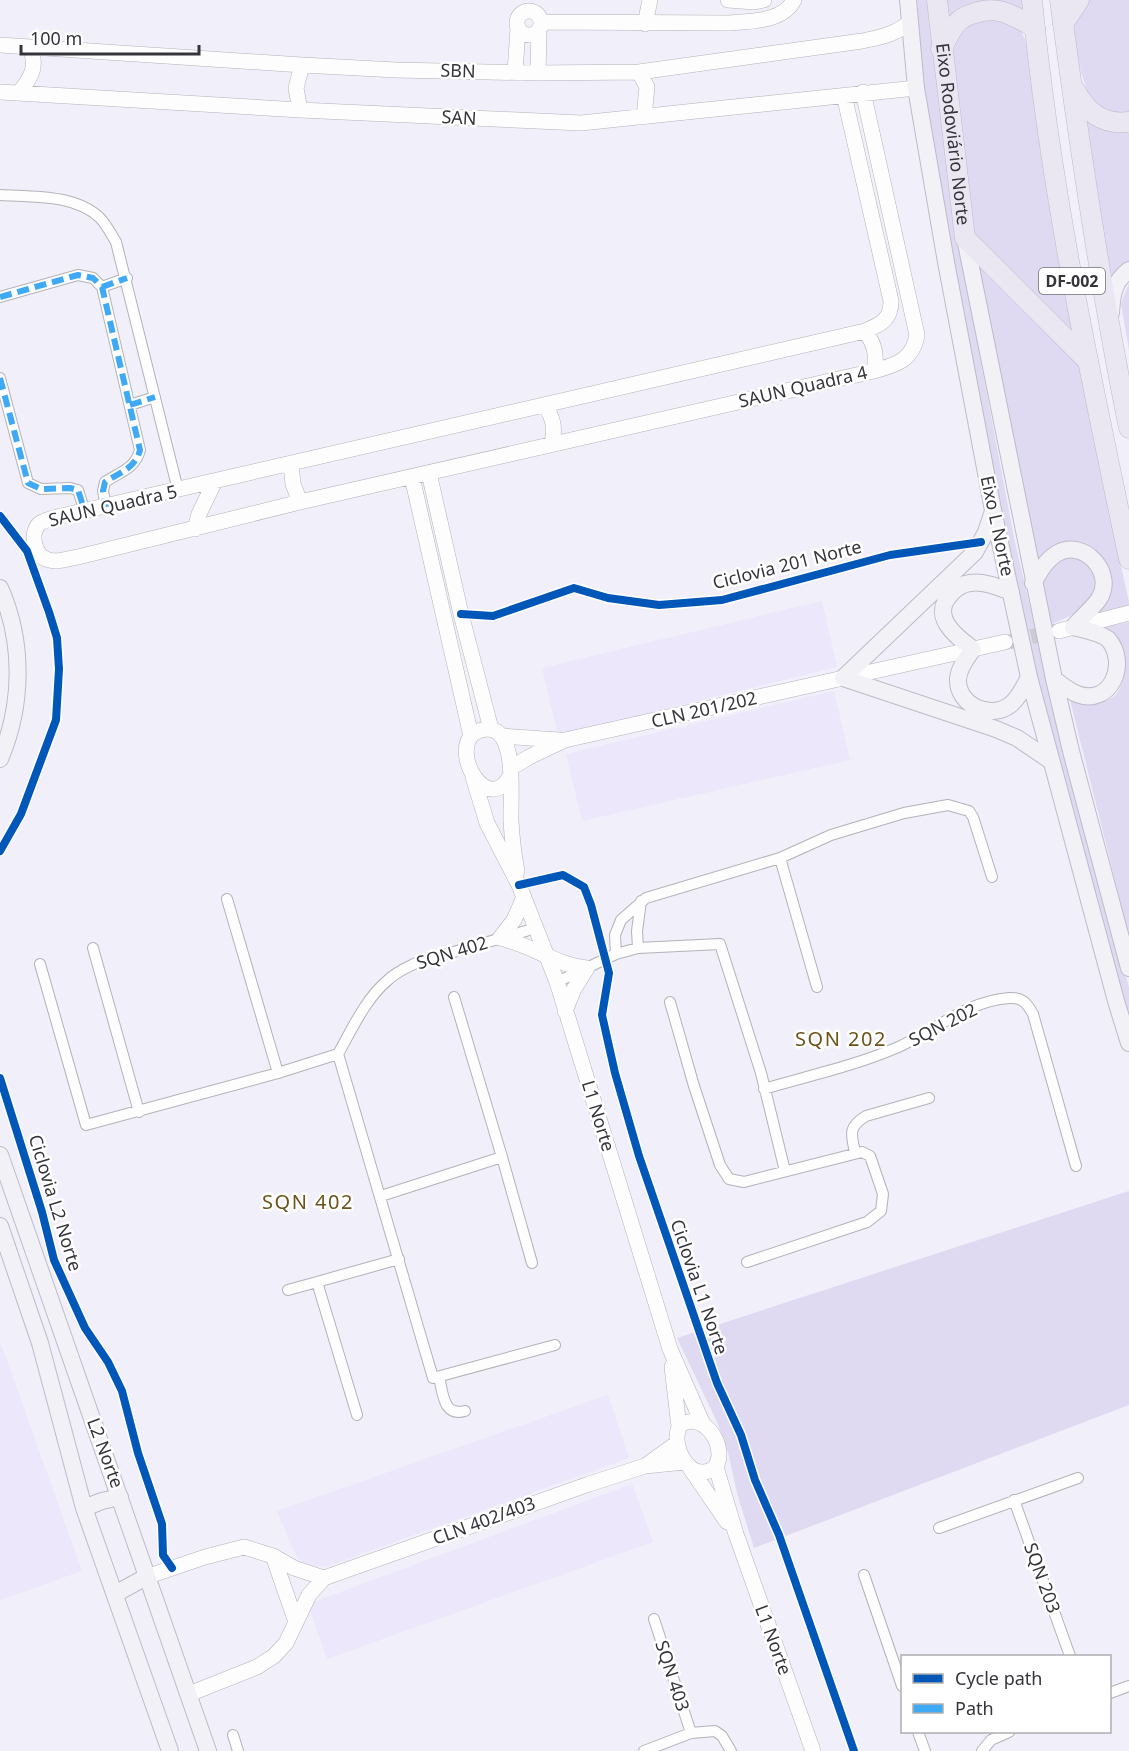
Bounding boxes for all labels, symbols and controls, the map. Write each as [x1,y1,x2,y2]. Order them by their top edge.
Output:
scale bar [21,18,200,56]
text: 100 m [30,26,82,50]
street label: Eixo Rodoviário Norte [931,41,976,226]
street label: SBN [440,57,476,83]
street label: SAN [441,104,477,130]
road number: DF-002 [1039,268,1105,294]
street label: SAUN Quadra 4 [736,360,869,412]
street label: Eixo L Norte [976,473,1020,578]
street label: SAUN Quadra 5 [46,479,179,531]
street label: Ciclovia 201 Norte [710,534,864,594]
street label: CLN 201/202 [649,685,759,733]
street label: SQN 402 [413,930,490,974]
street label: SQN 202 [904,997,981,1051]
district label: SQN 202 [795,1025,887,1052]
street label: L1 Norte [577,1077,621,1154]
street label: Ciclovia L2 Norte [24,1132,88,1274]
district label: SQN 402 [262,1188,354,1215]
street label: Ciclovia L1 Norte [666,1216,734,1357]
street label: L2 Norte [82,1414,130,1491]
street label: CLN 402/403 [429,1490,538,1550]
street label: SQN 203 [1019,1539,1067,1616]
street label: L1 Norte [750,1601,798,1678]
street label: SQN 403 [650,1637,696,1714]
legend [901,1655,1111,1733]
text: Cycle path [955,1666,1042,1690]
text: Path [955,1696,994,1720]

